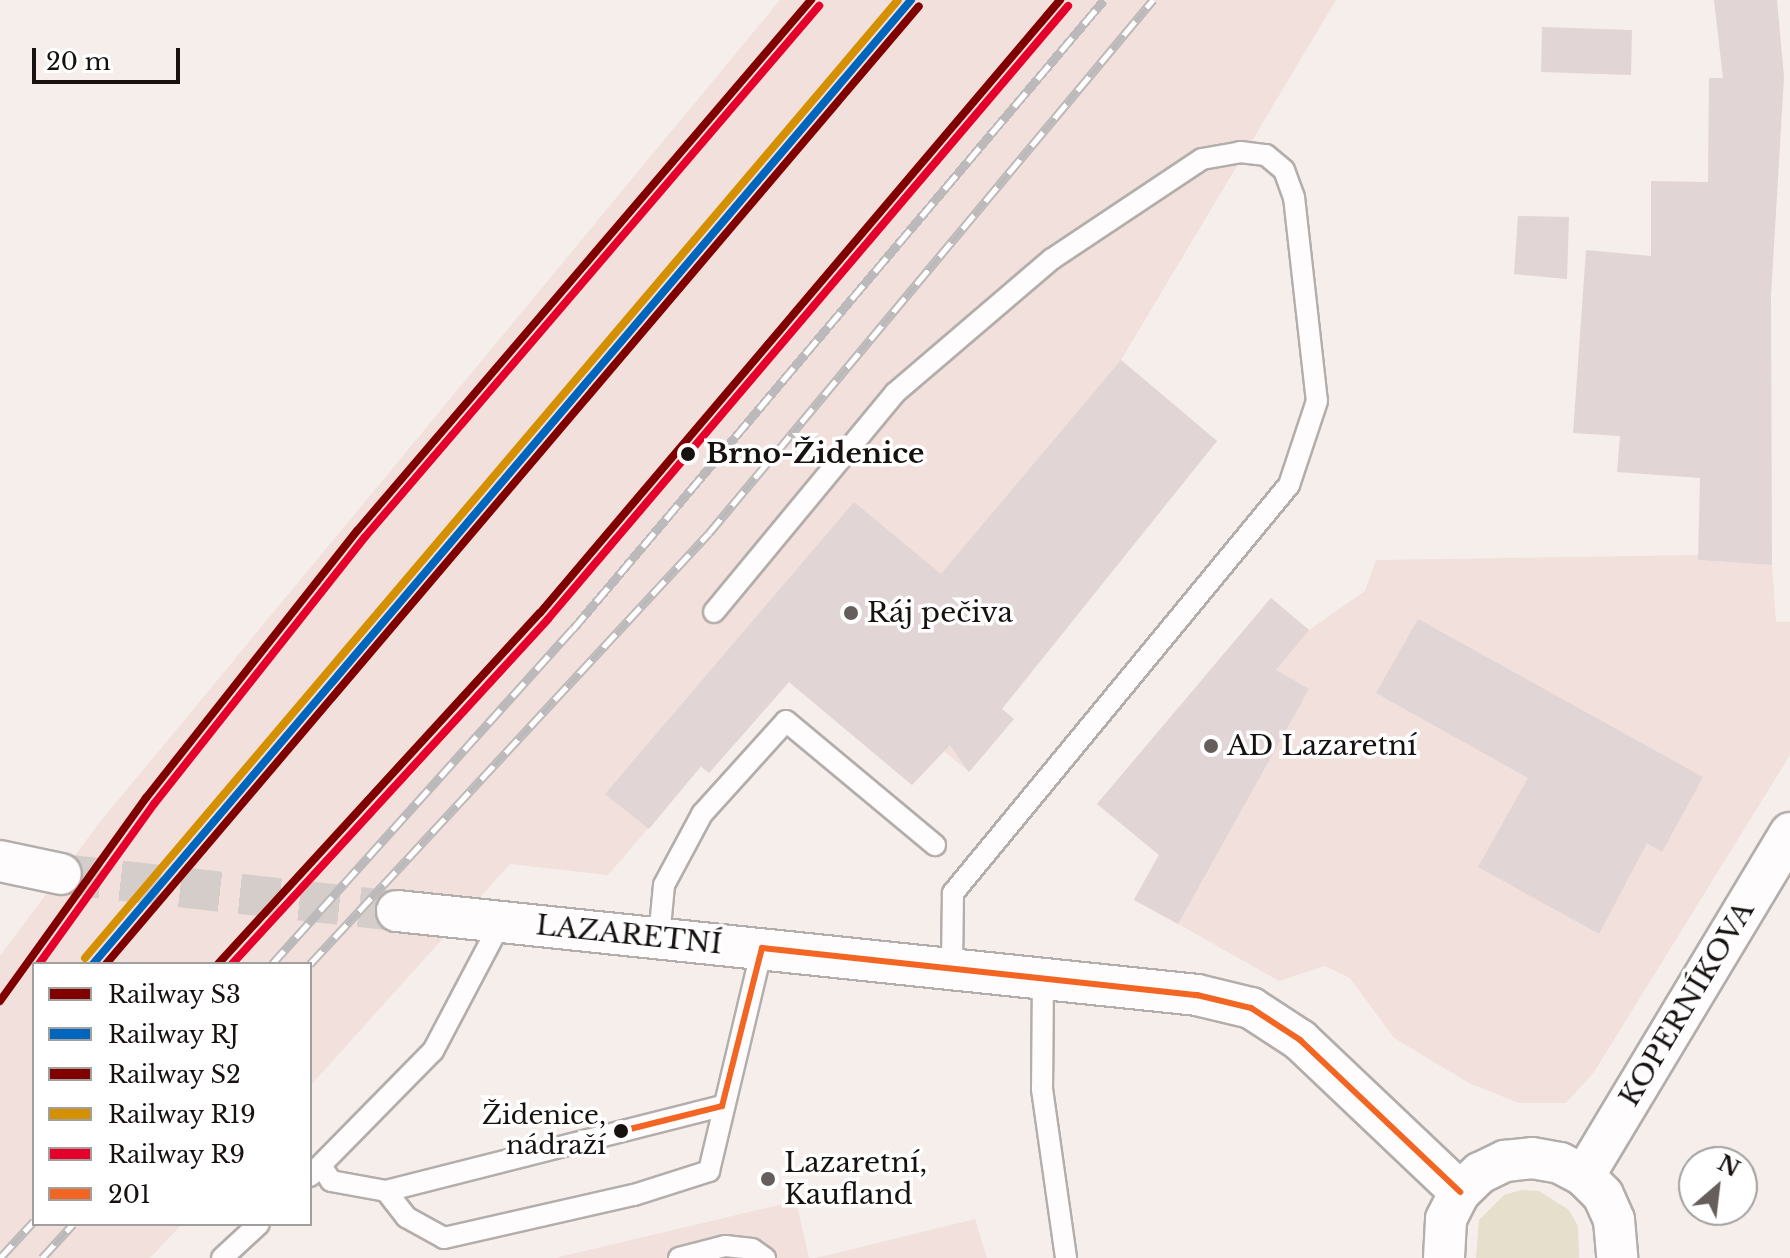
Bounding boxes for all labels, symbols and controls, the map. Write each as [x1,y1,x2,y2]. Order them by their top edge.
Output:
scale bar [36,32,184,82]
text: 20 m [46,47,111,76]
place label: Brno-Židenice [706,437,924,471]
marker: Brno-Židenice [677,443,699,465]
place label: Ráj pečiva [867,596,1013,630]
marker: Ráj pečiva [842,604,860,622]
place label: AD Lazaretní [1227,729,1417,763]
marker: AD Lazaretní [1202,737,1220,755]
street label: KOPERNÍKOVA [1613,896,1761,1112]
street label: LAZARETNÍ [534,909,724,961]
legend [32,962,312,1226]
text: Railway S3 [108,980,241,1009]
text: Railway RJ [108,1020,239,1049]
text: Railway S2 [108,1060,241,1089]
text: Railway R19 [108,1100,256,1129]
place label: Židenice, nádraží [482,1100,606,1162]
marker: Židenice, nádraží [613,1123,629,1139]
text: Railway R9 [108,1140,245,1169]
place label: Lazaretní, Kaufland [784,1146,927,1212]
north arrow [1678,1146,1758,1226]
text: N [1713,1149,1744,1183]
marker: Lazaretní, Kaufland [759,1170,777,1188]
text: 201 [108,1180,151,1209]

